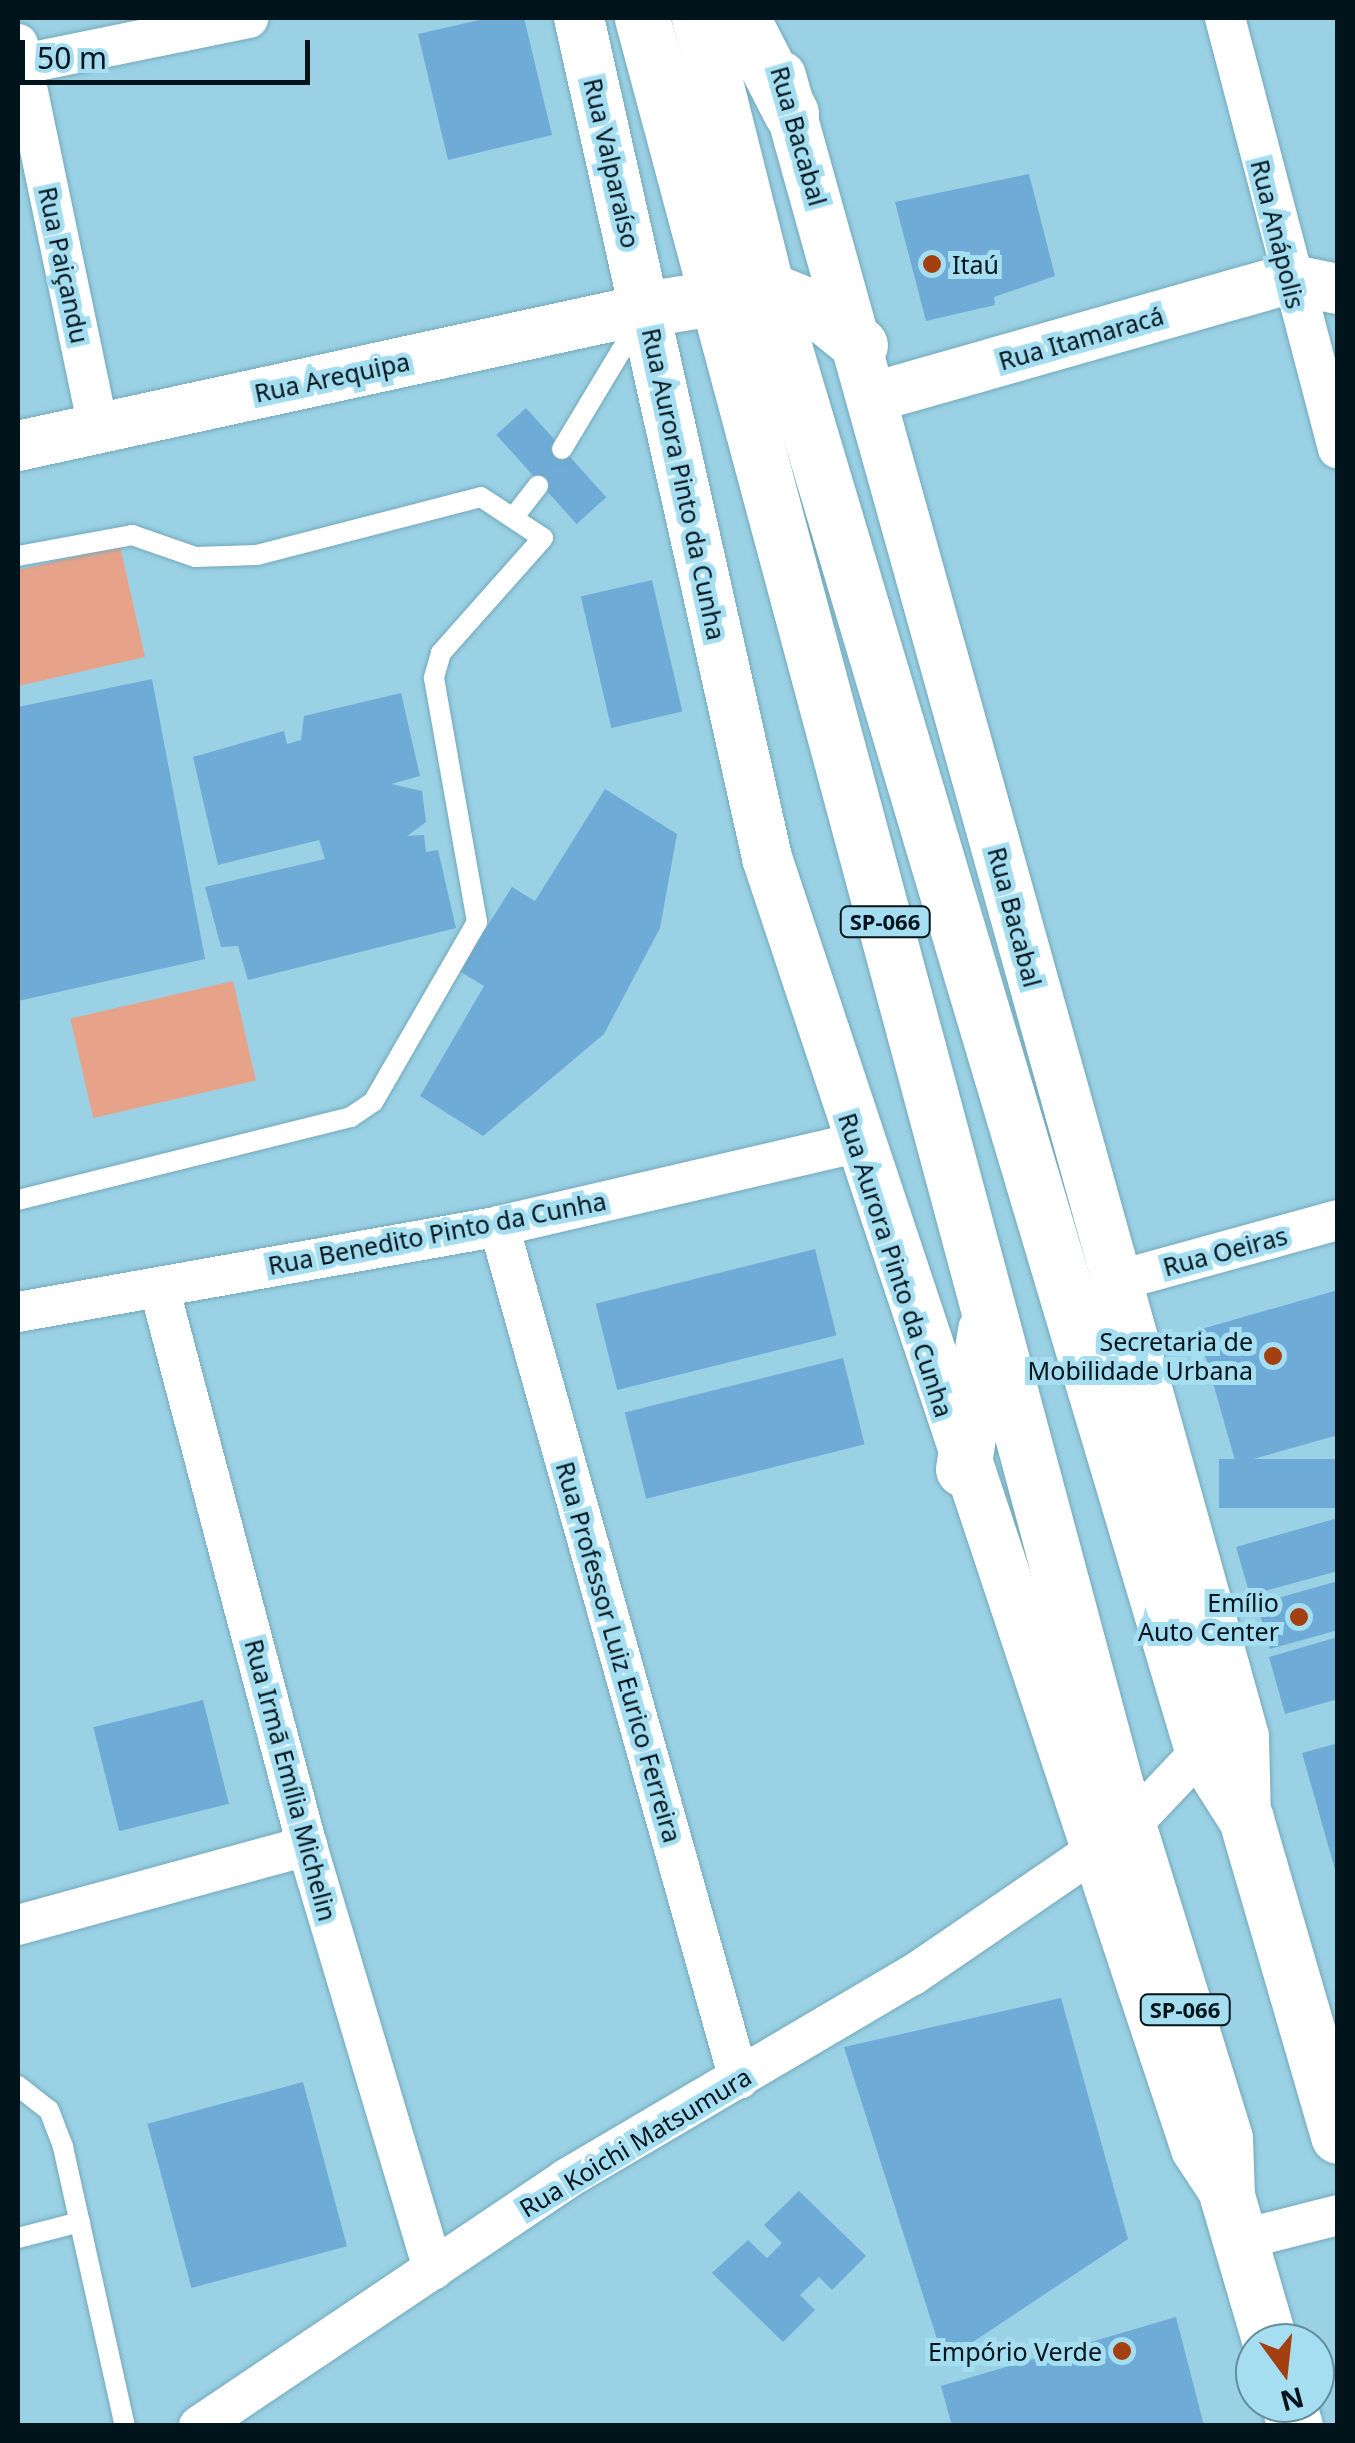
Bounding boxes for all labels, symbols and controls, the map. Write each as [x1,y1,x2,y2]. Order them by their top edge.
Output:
scale bar [25,20,315,82]
text: 50 m [37,37,107,78]
street label: Rua Bacabal [765,63,833,209]
street label: Rua Valparaíso [578,75,646,251]
street label: Rua Anápolis [1245,156,1311,312]
street label: Rua Paiçandu [33,184,95,346]
place label: Itaú [952,249,999,279]
marker: Itaú [921,253,943,275]
street label: Rua Itamaracá [995,300,1167,376]
street label: Rua Aurora Pinto da Cunha [636,325,732,643]
street label: Rua Arequipa [252,346,412,408]
street label: Rua Bacabal [982,844,1048,990]
road number: SP-066 [838,905,932,939]
street label: Rua Aurora Pinto da Cunha [833,1109,959,1421]
street label: Rua Benedito Pinto da Cunha [265,1185,609,1281]
street label: Rua Oeiras [1160,1220,1290,1282]
place label: Secretaria de Mobilidade Urbana [1028,1327,1253,1386]
marker: Secretaria de Mobilidade Urbana [1262,1345,1284,1367]
street label: Rua Professor Luiz Eurico Ferreira [550,1458,688,1846]
place label: Emílio Auto Center [1138,1588,1279,1647]
marker: Emílio Auto Center [1288,1606,1310,1628]
street label: Rua Irmã Emília Michelin [239,1636,343,1924]
road number: SP-066 [1138,1993,1232,2027]
street label: Rua Koichi Matsumura [514,2061,756,2223]
north arrow [1235,2323,1335,2423]
place label: Empório Verde [928,2336,1102,2366]
marker: Empório Verde [1111,2340,1133,2362]
text: N [1276,2379,1308,2421]

